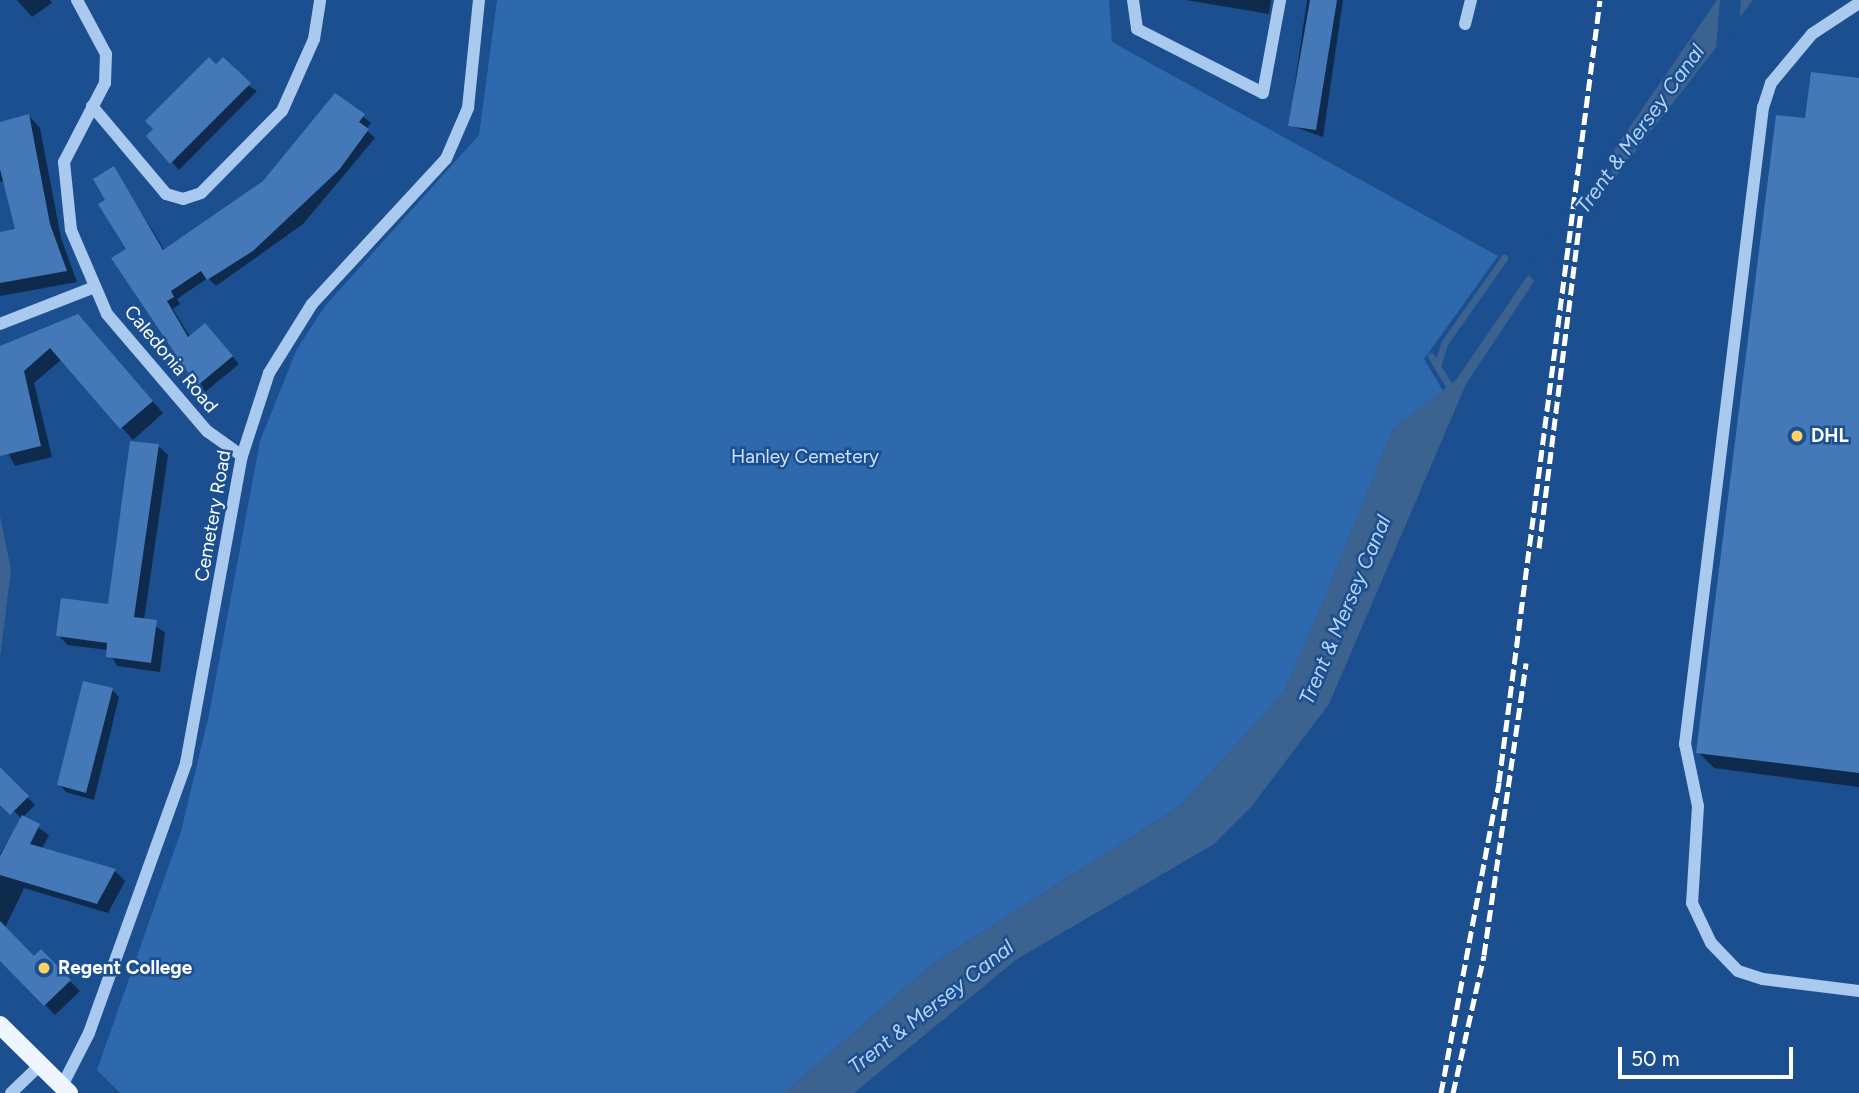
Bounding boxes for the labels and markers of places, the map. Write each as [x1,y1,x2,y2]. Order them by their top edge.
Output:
place label: DHL [1811,425,1849,447]
marker: DHL [1789,428,1805,444]
place label: Regent College [58,957,192,979]
marker: Regent College [36,960,52,976]

